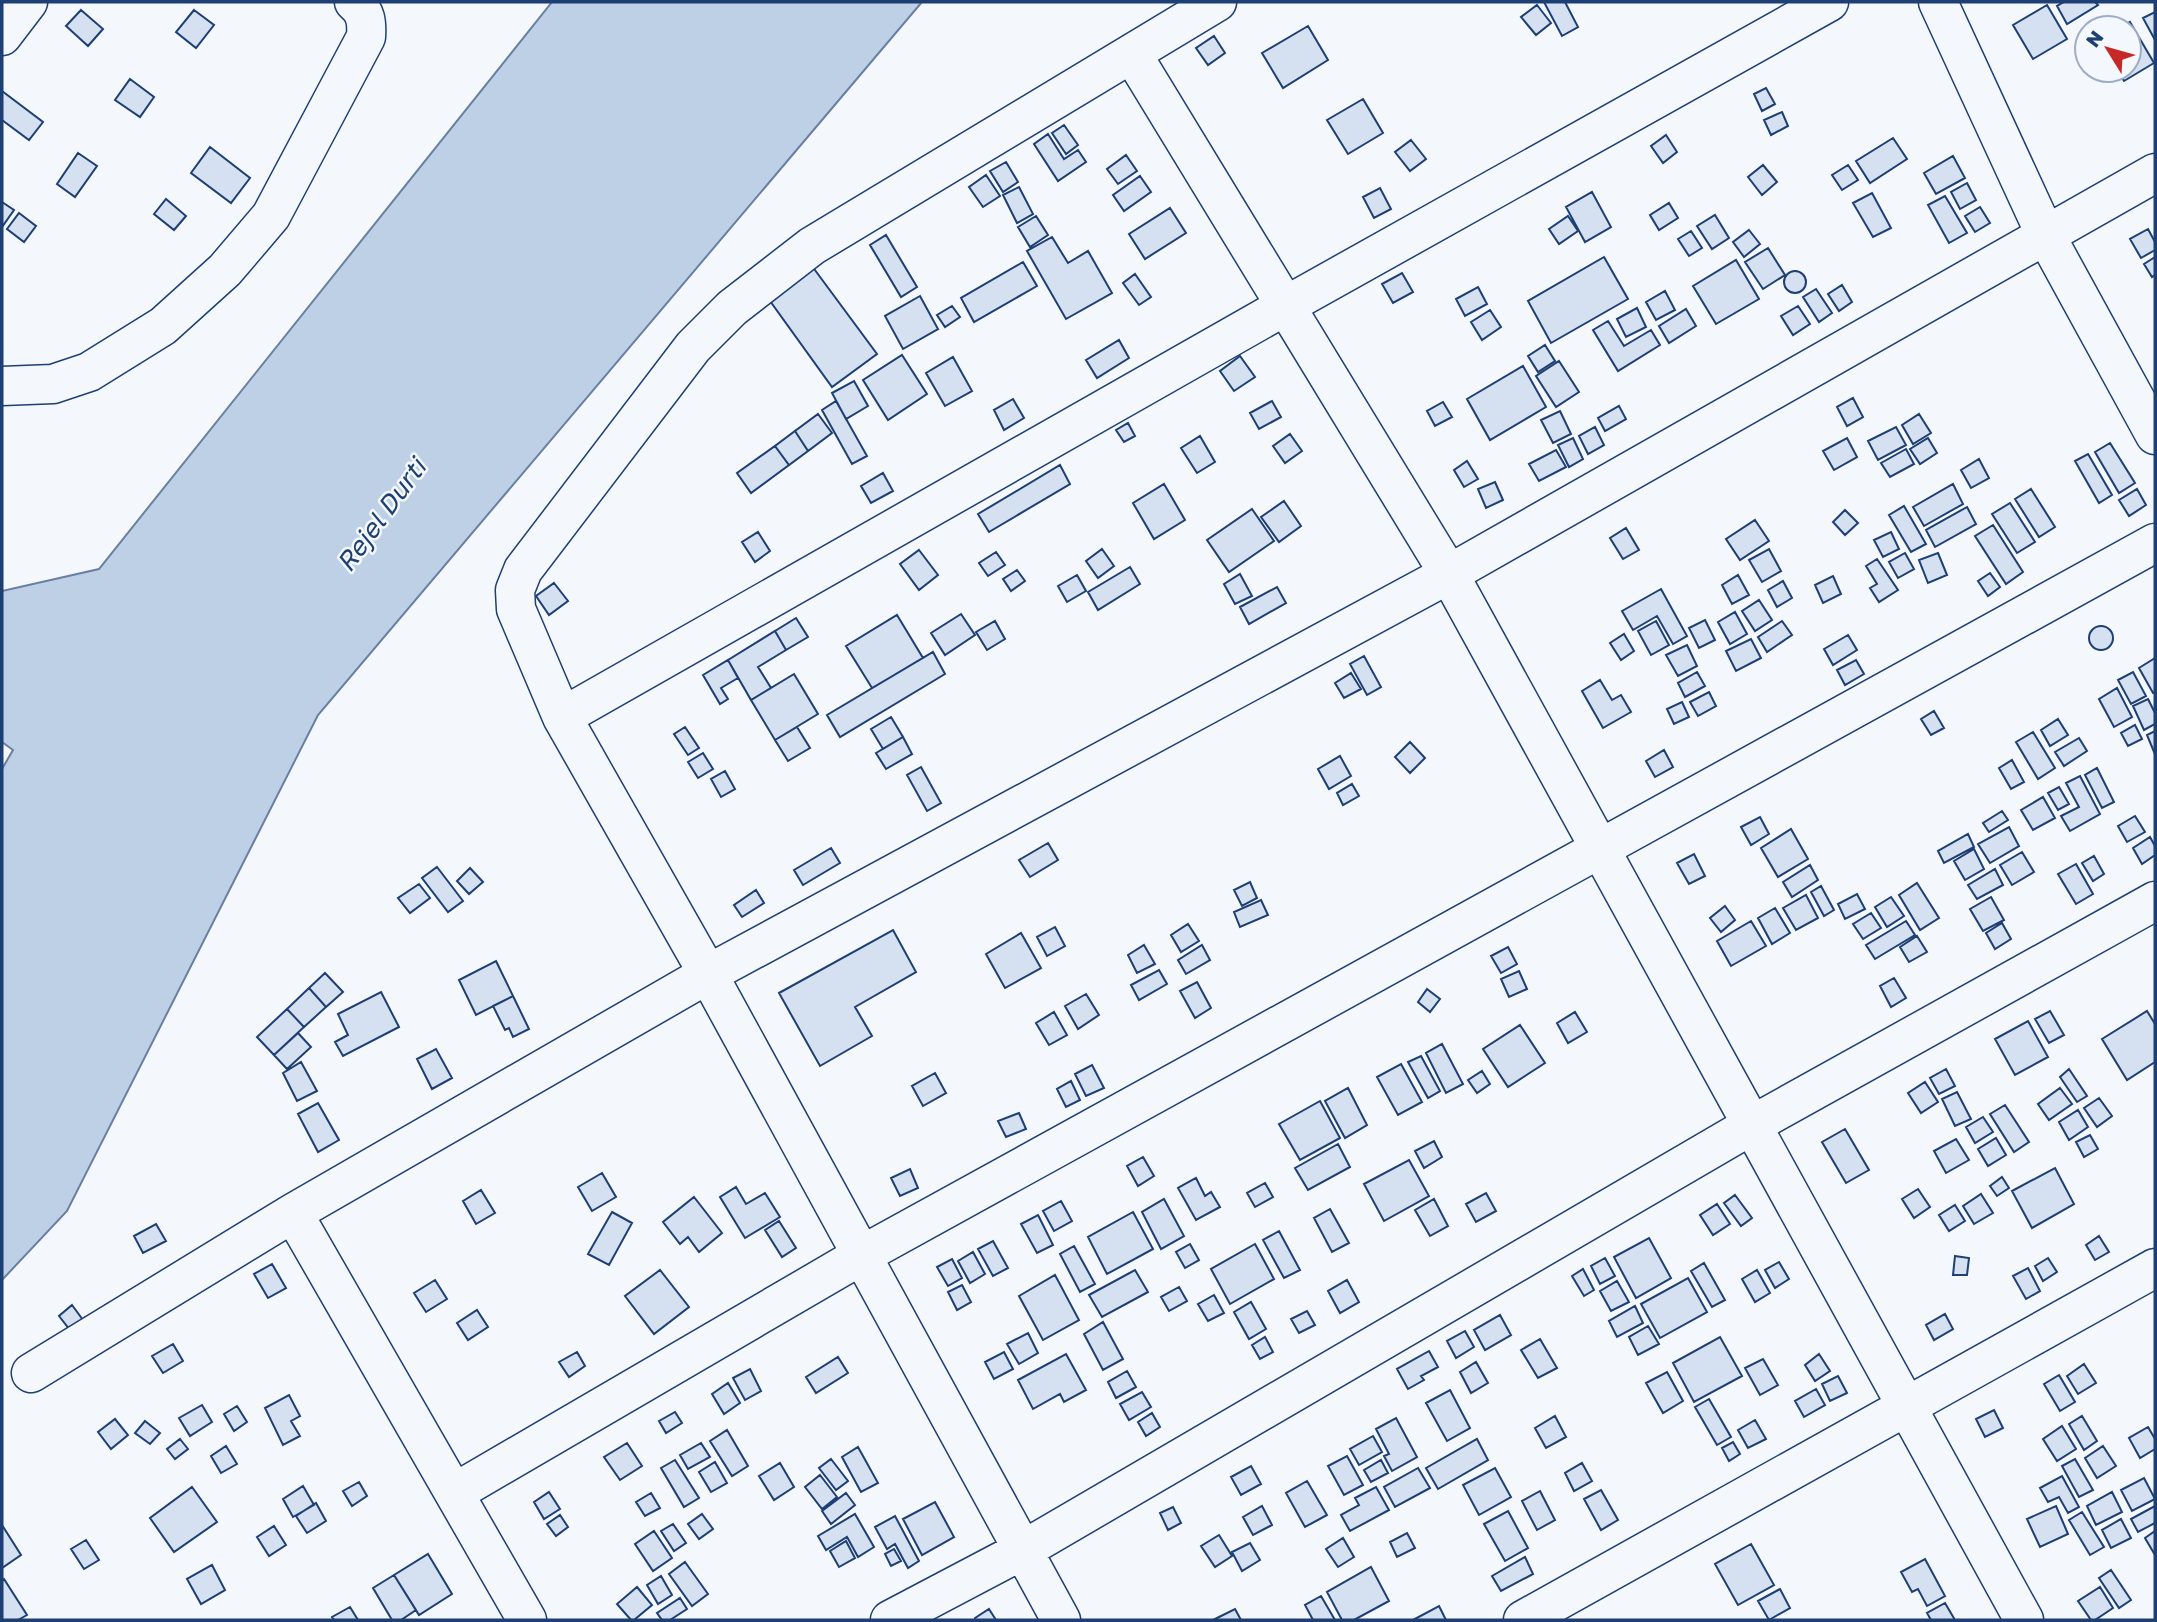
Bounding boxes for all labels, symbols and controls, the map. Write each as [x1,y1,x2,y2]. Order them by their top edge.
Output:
north arrow [2073,14,2143,84]
text: N [2080,26,2108,51]
water label: Rejel Durti [330,450,434,577]

